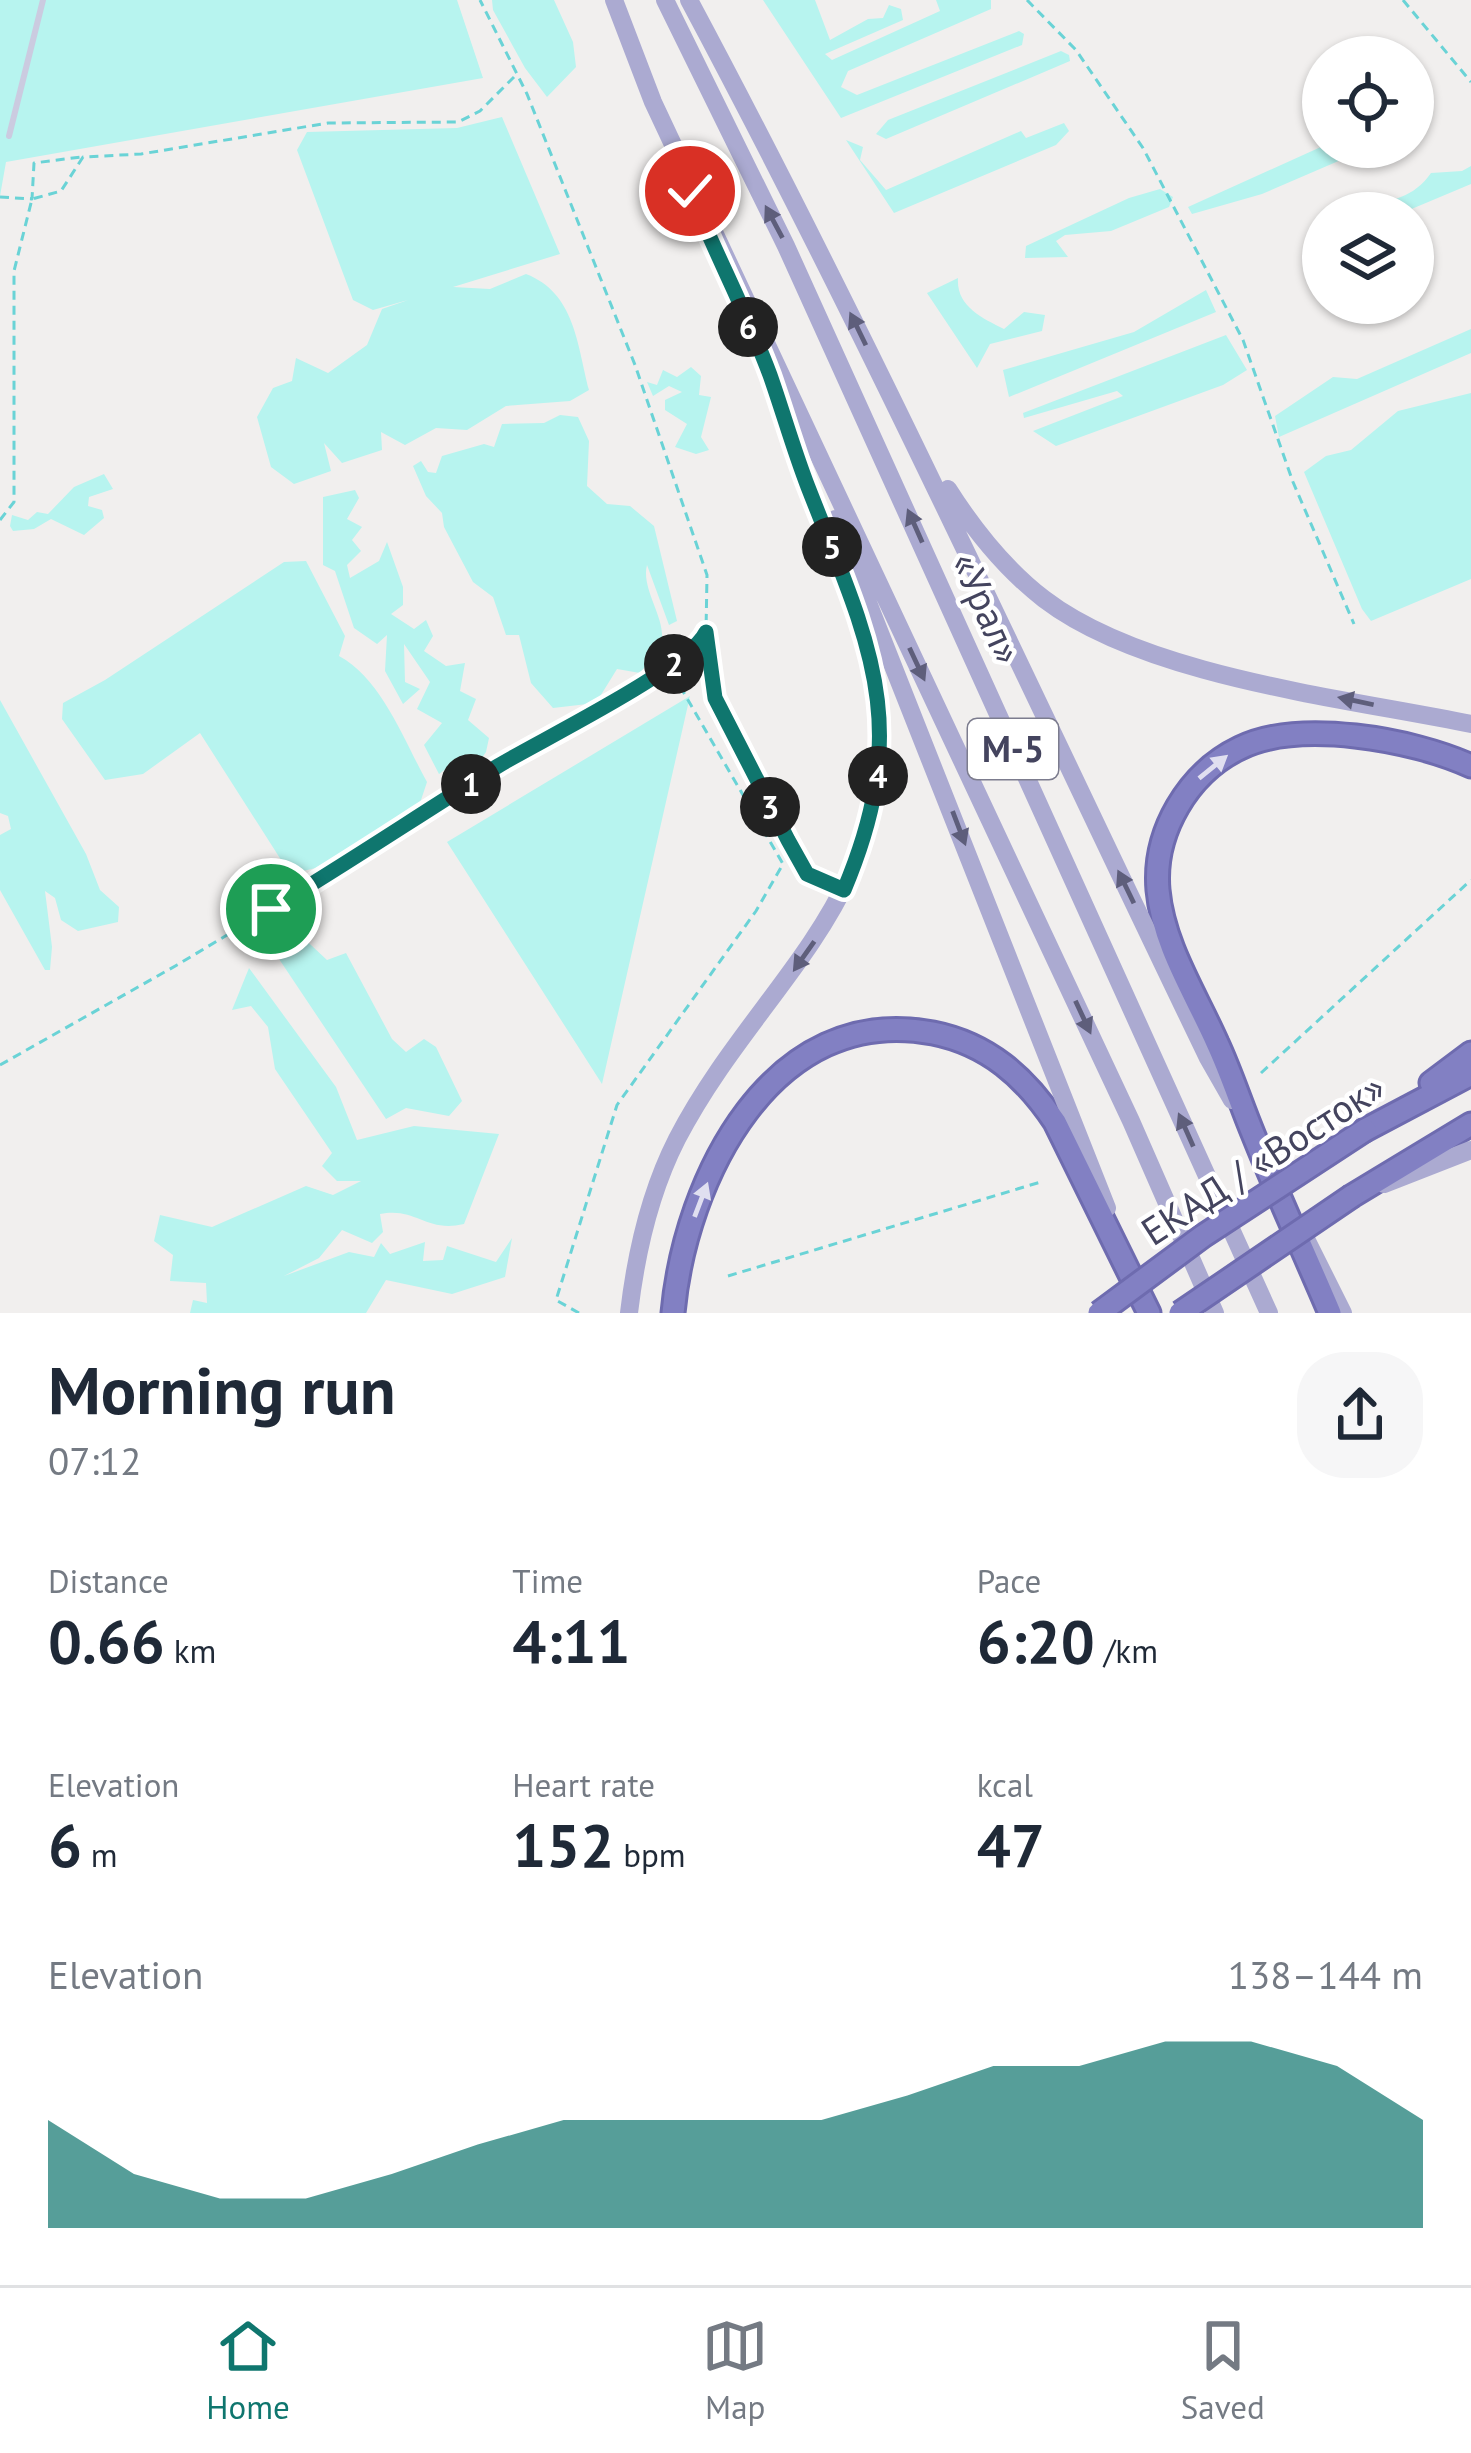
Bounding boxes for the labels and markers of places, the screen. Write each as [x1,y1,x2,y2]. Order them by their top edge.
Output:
pin [639,140,741,242]
pin: 6 [718,297,778,357]
pin: 5 [802,517,862,577]
pin: 2 [644,634,704,694]
pin: 4 [848,746,908,806]
pin: 1 [441,754,501,814]
pin: 3 [740,777,800,837]
pin [220,858,322,960]

